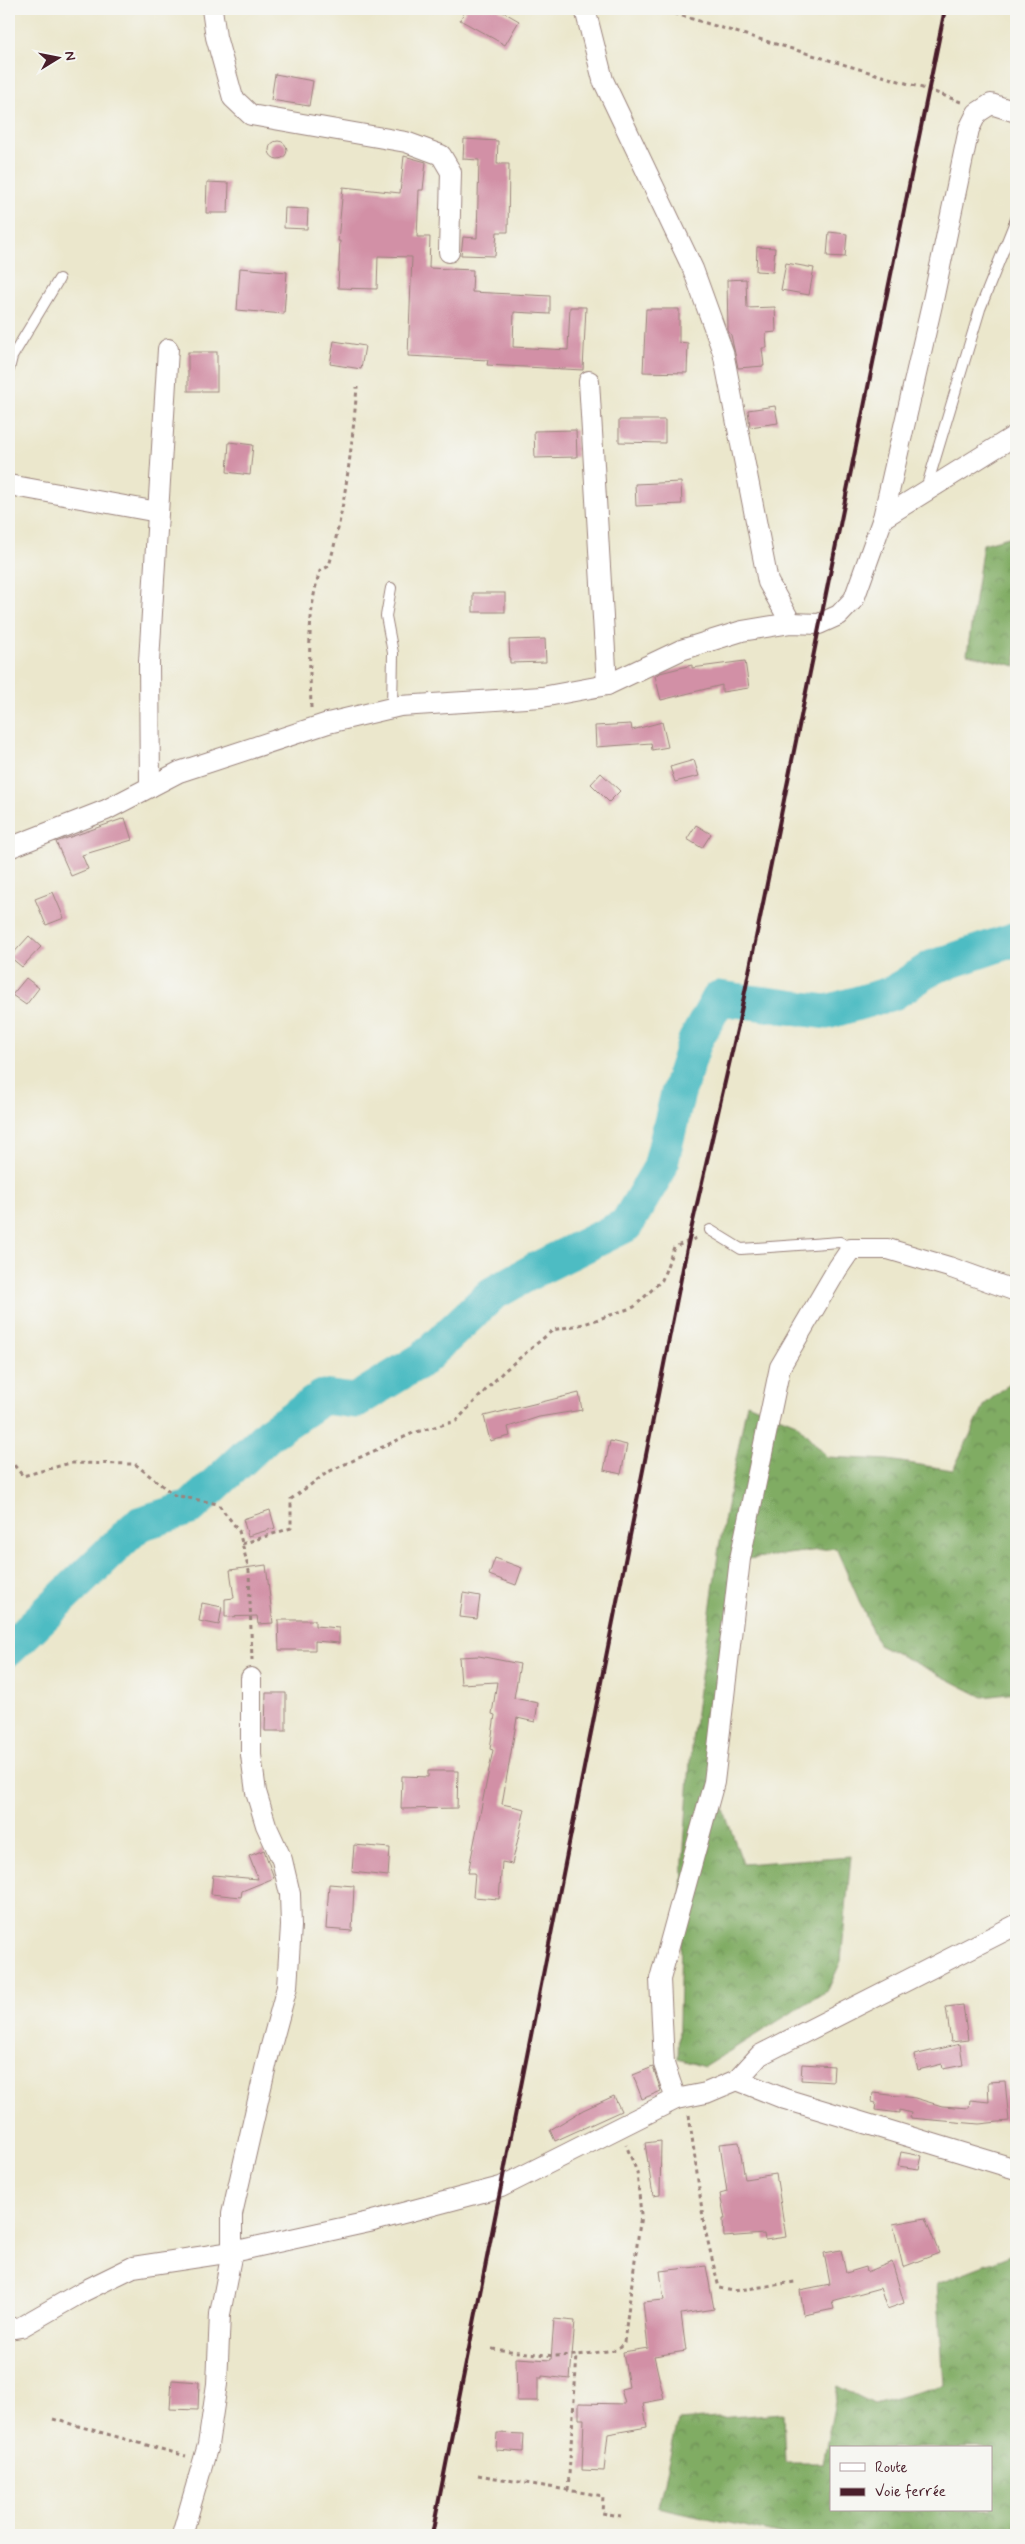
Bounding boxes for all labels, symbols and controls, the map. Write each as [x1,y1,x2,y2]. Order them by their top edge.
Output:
north arrow [32,32,82,82]
text: N [60,50,79,62]
legend [830,2446,992,2512]
text: Route [875,2458,908,2478]
text: Voie ferrée [875,2482,946,2502]

